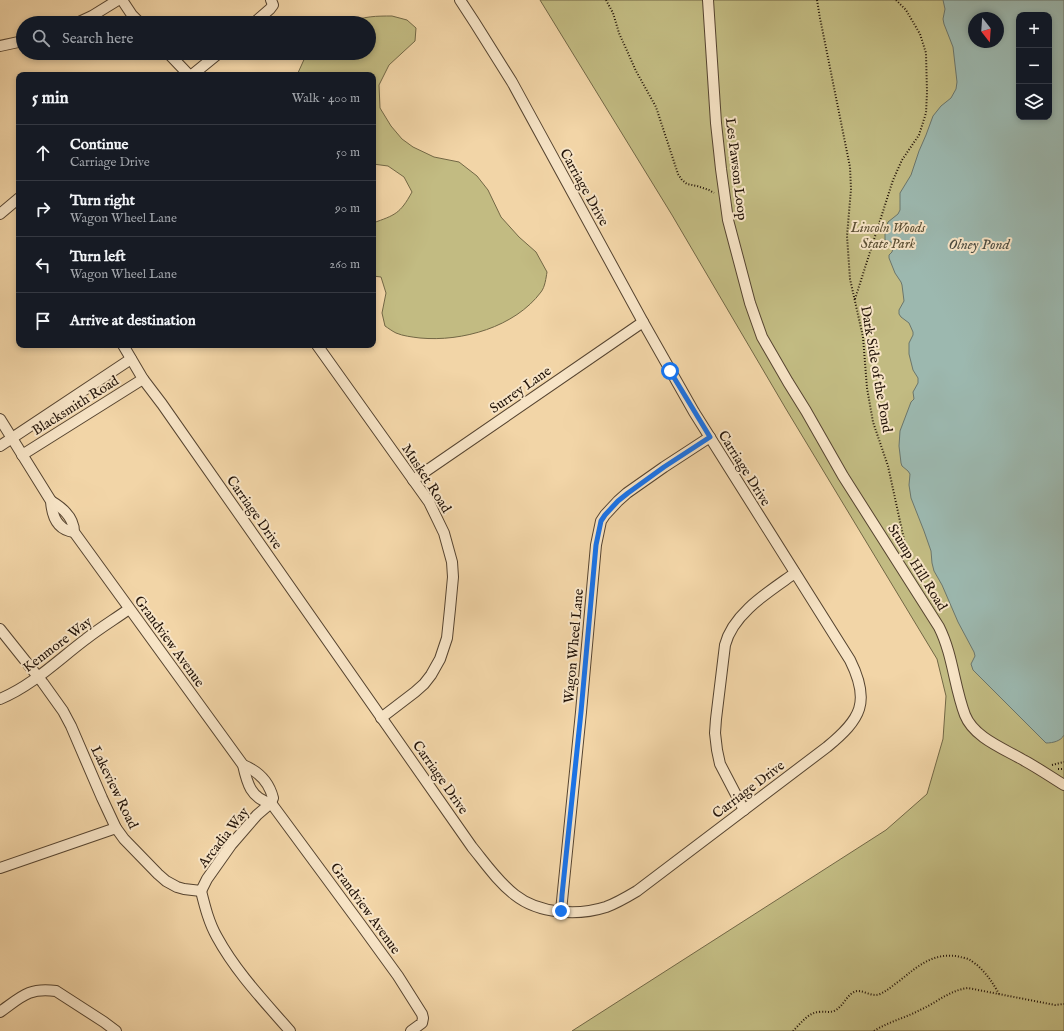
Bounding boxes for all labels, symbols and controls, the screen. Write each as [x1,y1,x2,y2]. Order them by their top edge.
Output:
north arrow [968,12,1004,48]
map controls [1016,12,1052,120]
button: + [1016,12,1052,48]
search box [16,16,376,60]
icon: search [30,27,52,49]
text: Search here [62,29,133,48]
button: − [1016,48,1052,84]
button: layers [1016,84,1052,120]
text: 5 min [32,88,69,109]
text: Walk · 400 m [292,90,360,107]
street label: Les Pawson Loop [721,117,751,222]
text: Continue [70,135,128,154]
icon: ahead [32,142,54,164]
text: 50 m [336,144,360,161]
street label: Carriage Drive [555,146,613,230]
text: Carriage Drive [70,154,150,171]
text: Turn right [70,191,135,210]
icon: right [32,198,54,220]
text: 90 m [335,200,360,217]
text: Wagon Wheel Lane [70,210,177,227]
park label: Lincoln Woods State Park [850,219,926,253]
water label: Olney Pond [948,235,1011,254]
text: Turn left [70,247,126,266]
icon: left [32,254,54,276]
text: 260 m [329,256,360,273]
text: Wagon Wheel Lane [70,266,177,283]
street label: Dark Side of the Pond [856,304,896,434]
icon: arrive [32,310,54,332]
text: Arrive at destination [70,311,196,330]
street label: Surrey Lane [486,362,555,418]
route start [661,362,679,380]
street label: Blacksmith Road [29,372,123,440]
street label: Carriage Drive [714,427,775,510]
street label: Musket Road [397,441,455,517]
street label: Carriage Drive [222,472,286,553]
street label: Stump Hill Road [883,521,951,615]
street label: Wagon Wheel Lane [560,587,588,704]
street label: Grandview Avenue [130,592,209,691]
street label: Kenmore Way [19,613,96,677]
street label: Carriage Drive [408,737,472,818]
street label: Lakeview Road [86,743,142,832]
street label: Carriage Drive [709,756,789,823]
street label: Arcadia Way [194,804,253,872]
street label: Grandview Avenue [326,859,405,958]
route end [552,902,570,920]

